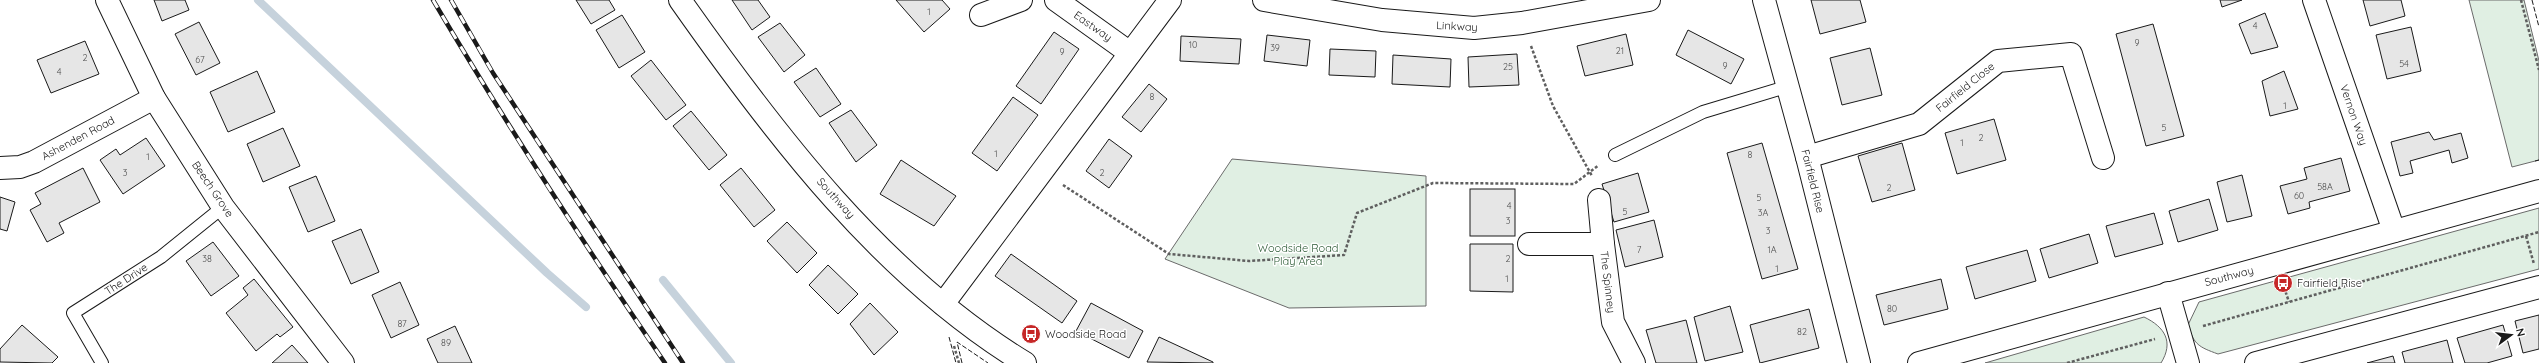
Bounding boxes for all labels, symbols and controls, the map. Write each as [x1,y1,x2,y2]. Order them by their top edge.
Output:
house number: 1 [927,6,931,17]
street label: Eastway [1071,8,1115,44]
street label: Linkway [1436,18,1478,34]
house number: 4 [2253,20,2258,31]
house number: 9 [2134,37,2140,48]
house number: 10 [1189,39,1197,50]
house number: 39 [1270,42,1280,53]
house number: 21 [1616,45,1624,56]
house number: 9 [1059,46,1065,57]
house number: 2 [83,52,88,63]
house number: 67 [195,54,205,65]
house number: 54 [2399,58,2409,69]
street label: Fairfield Close [1933,59,1997,115]
house number: 9 [1722,60,1728,71]
house number: 25 [1503,61,1513,72]
house number: 4 [57,66,62,77]
street label: Vernon Way [2337,83,2371,147]
house number: 8 [1150,91,1155,102]
house number: 1 [2283,100,2287,111]
street label: Ashenden Road [39,113,117,163]
house number: 5 [2162,122,2167,133]
house number: 2 [1979,132,1984,143]
house number: 1 [1960,137,1964,148]
house number: 1 [994,148,998,159]
street label: Fairfield Rise [1798,148,1828,214]
house number: 8 [1748,149,1753,160]
house number: 1 [146,151,150,162]
street label: Beech Grove [189,158,237,220]
house number: 3 [123,167,128,178]
house number: 2 [1100,167,1105,178]
street label: Southway [814,175,858,221]
house number: 58A [2317,181,2333,192]
house number: 2 [1887,182,1892,193]
house number: 60 [2294,190,2304,201]
house number: 5 [1757,192,1762,203]
house number: 4 [1507,200,1512,211]
house number: 5 [1623,206,1628,217]
house number: 3A [1758,207,1768,218]
house number: 3 [1506,215,1511,226]
house number: 3 [1766,225,1771,236]
park label: Woodside Road Play Area [1257,241,1339,268]
house number: 7 [1637,244,1642,255]
house number: 1A [1767,244,1777,255]
street label: The Spinney [1597,250,1619,314]
house number: 38 [202,253,212,264]
house number: 2 [1506,253,1511,264]
street label: The Drive [102,260,150,298]
house number: 1 [1775,263,1779,274]
street label: Southway [2203,263,2255,289]
bus stop icon: Fairfield Rise [2272,272,2294,294]
house number: 1 [1505,273,1509,284]
place label: Fairfield Rise [2297,276,2362,290]
house number: 80 [1887,303,1897,314]
north arrow [2491,315,2531,355]
house number: 87 [397,318,407,329]
bus stop icon: Woodside Road [1020,323,1042,345]
house number: 82 [1797,326,1807,337]
place label: Woodside Road [1045,327,1126,341]
text: N [2513,327,2528,338]
house number: 89 [441,337,451,348]

